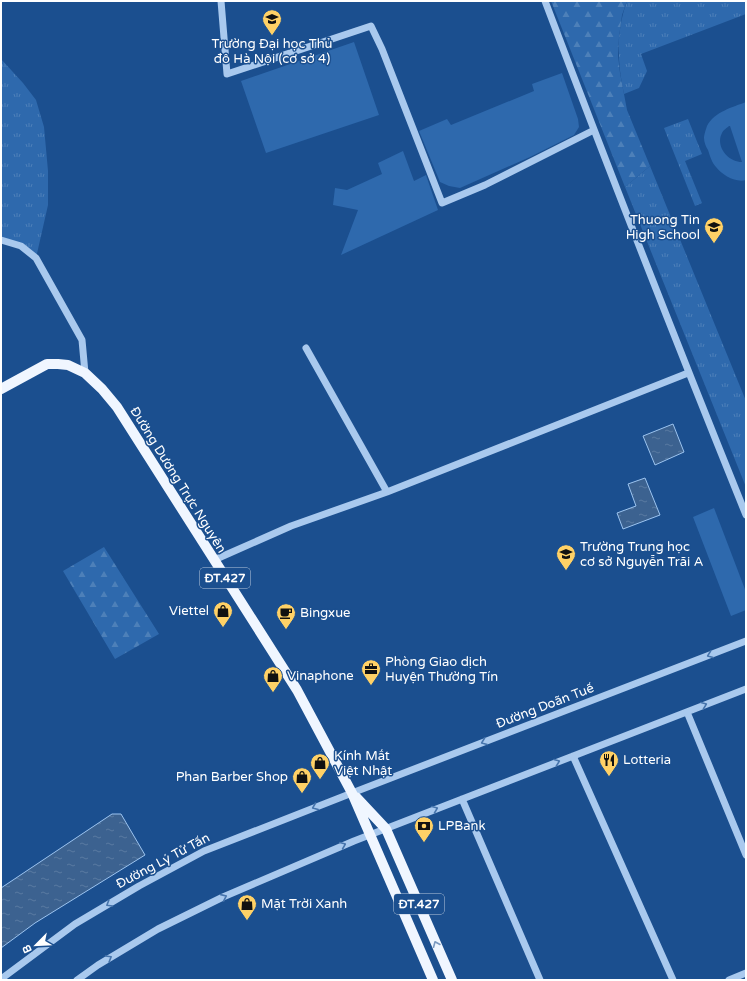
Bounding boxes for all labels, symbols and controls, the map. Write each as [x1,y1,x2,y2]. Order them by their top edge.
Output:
school or university icon: Trường Đại học Thủ đô Hà Nội (cơ sở 4) [261,8,283,36]
place label: Trường Đại học Thủ đô Hà Nội (cơ sở 4) [212,36,332,67]
place label: Thuong Tin High School [626,212,700,243]
school or university icon: Thuong Tin High School [703,216,725,244]
street label: Đường Dương Trực Nguyên [126,404,230,556]
place label: Trường Trung học cơ sở Nguyễn Trãi A [580,539,704,570]
school or university icon: Trường Trung học cơ sở Nguyễn Trãi A [555,543,577,571]
road number: ĐT.427 [200,568,250,588]
shop icon: Viettel [212,600,234,628]
cafe icon: Bingxue [275,602,297,630]
place label: Viettel [169,603,209,619]
place label: Bingxue [300,605,350,621]
one-way arrow [706,650,713,658]
place label: Phòng Giao dịch Huyện Thường Tín [385,654,498,685]
office icon: Phòng Giao dịch Huyện Thường Tín [360,658,382,686]
shop icon: Vinaphone [262,665,284,693]
place label: Vinaphone [287,668,354,684]
street label: Đường Doãn Tuế [494,680,596,732]
one-way arrow [700,702,707,710]
one-way arrow [480,737,487,745]
place label: Kính Mắt Việt Nhật [334,748,392,779]
restaurant icon: Lotteria [598,749,620,777]
shop icon: Kính Mắt Việt Nhật [309,752,331,780]
place label: Lotteria [623,752,671,768]
one-way arrow [553,759,560,767]
shop icon: Phan Barber Shop [291,766,313,794]
place label: Phan Barber Shop [176,769,288,785]
one-way arrow [312,803,319,811]
one-way arrow [432,806,439,814]
bank icon: LPBank [413,815,435,843]
place label: LPBank [438,818,486,834]
street label: Đường Lý Tử Tấn [113,830,213,892]
one-way arrow [340,842,347,850]
one-way arrow [220,893,227,901]
shop icon: Mặt Trời Xanh [236,893,258,921]
road number: ĐT.427 [394,894,444,914]
place label: Mặt Trời Xanh [261,896,347,912]
one-way arrow [106,899,113,906]
north arrow [16,925,56,965]
one-way arrow [433,941,441,949]
text: B [20,942,35,955]
one-way arrow [105,955,112,963]

